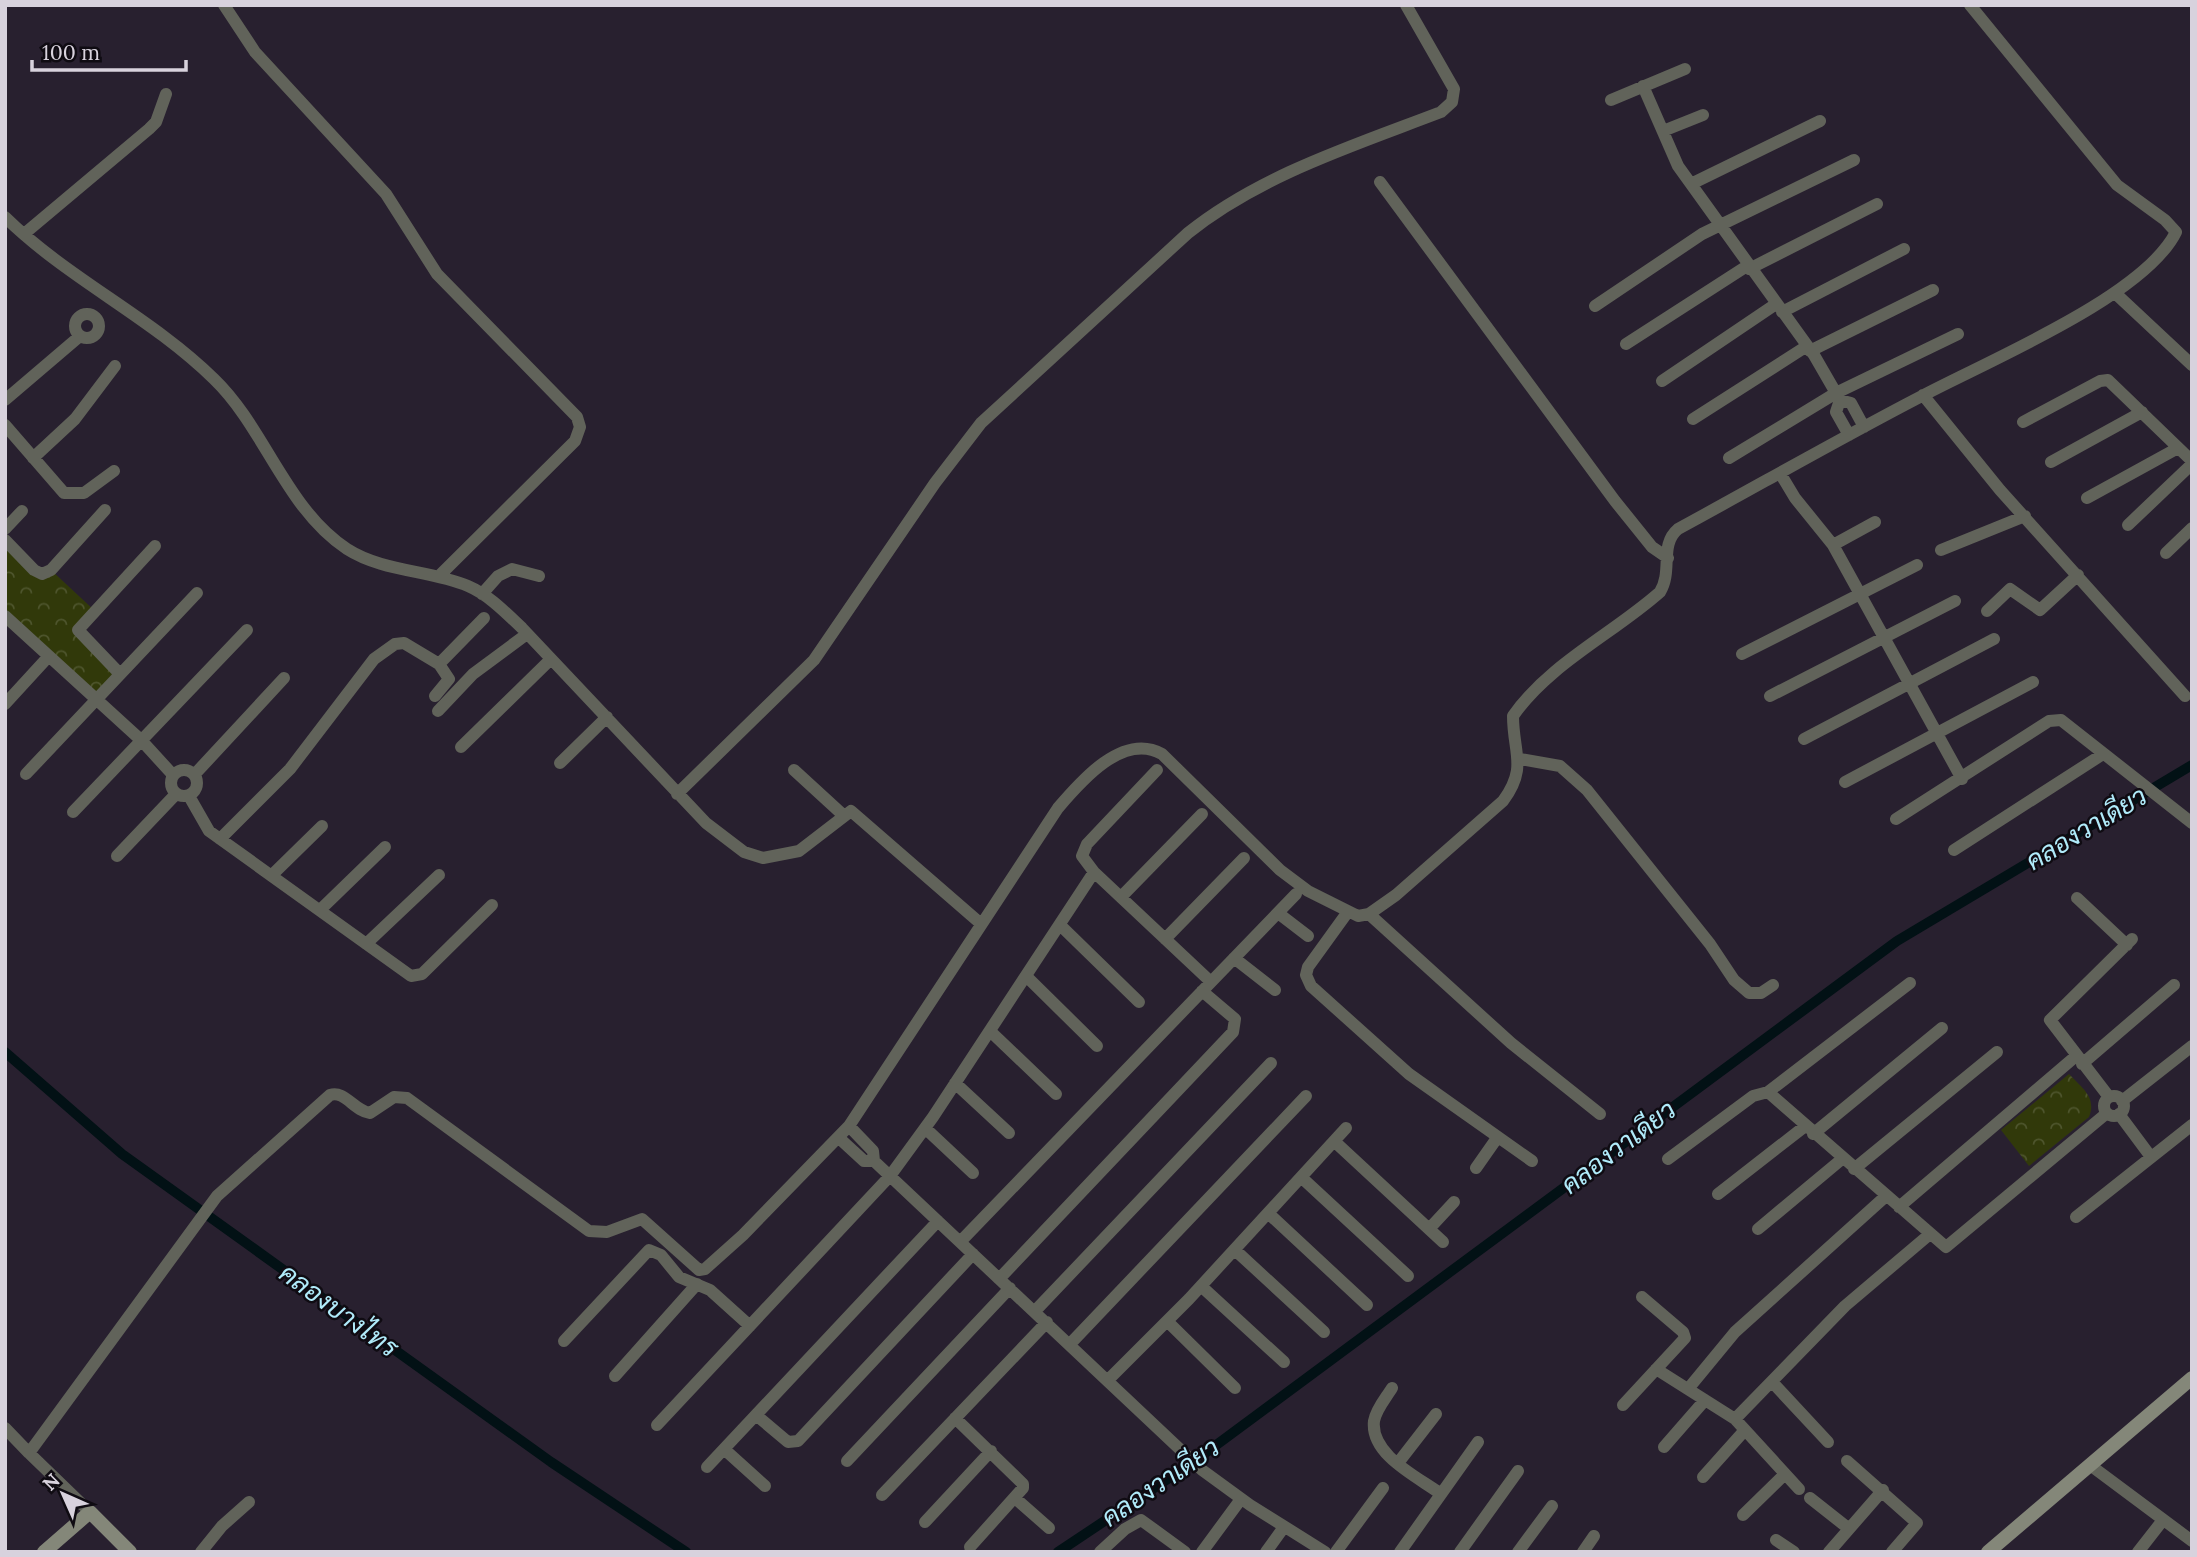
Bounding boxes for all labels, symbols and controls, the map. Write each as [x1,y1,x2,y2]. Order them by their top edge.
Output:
scale bar [32,28,186,72]
text: 100 m [42,39,100,66]
water label: คลองวาเดียว [2019,779,2153,877]
water label: คลองวาเดียว [1554,1093,1682,1201]
water label: คลองบางไทร [273,1256,406,1365]
water label: คลองวาเดียว [1095,1430,1225,1534]
north arrow [28,1459,98,1529]
text: N [37,1468,65,1496]

